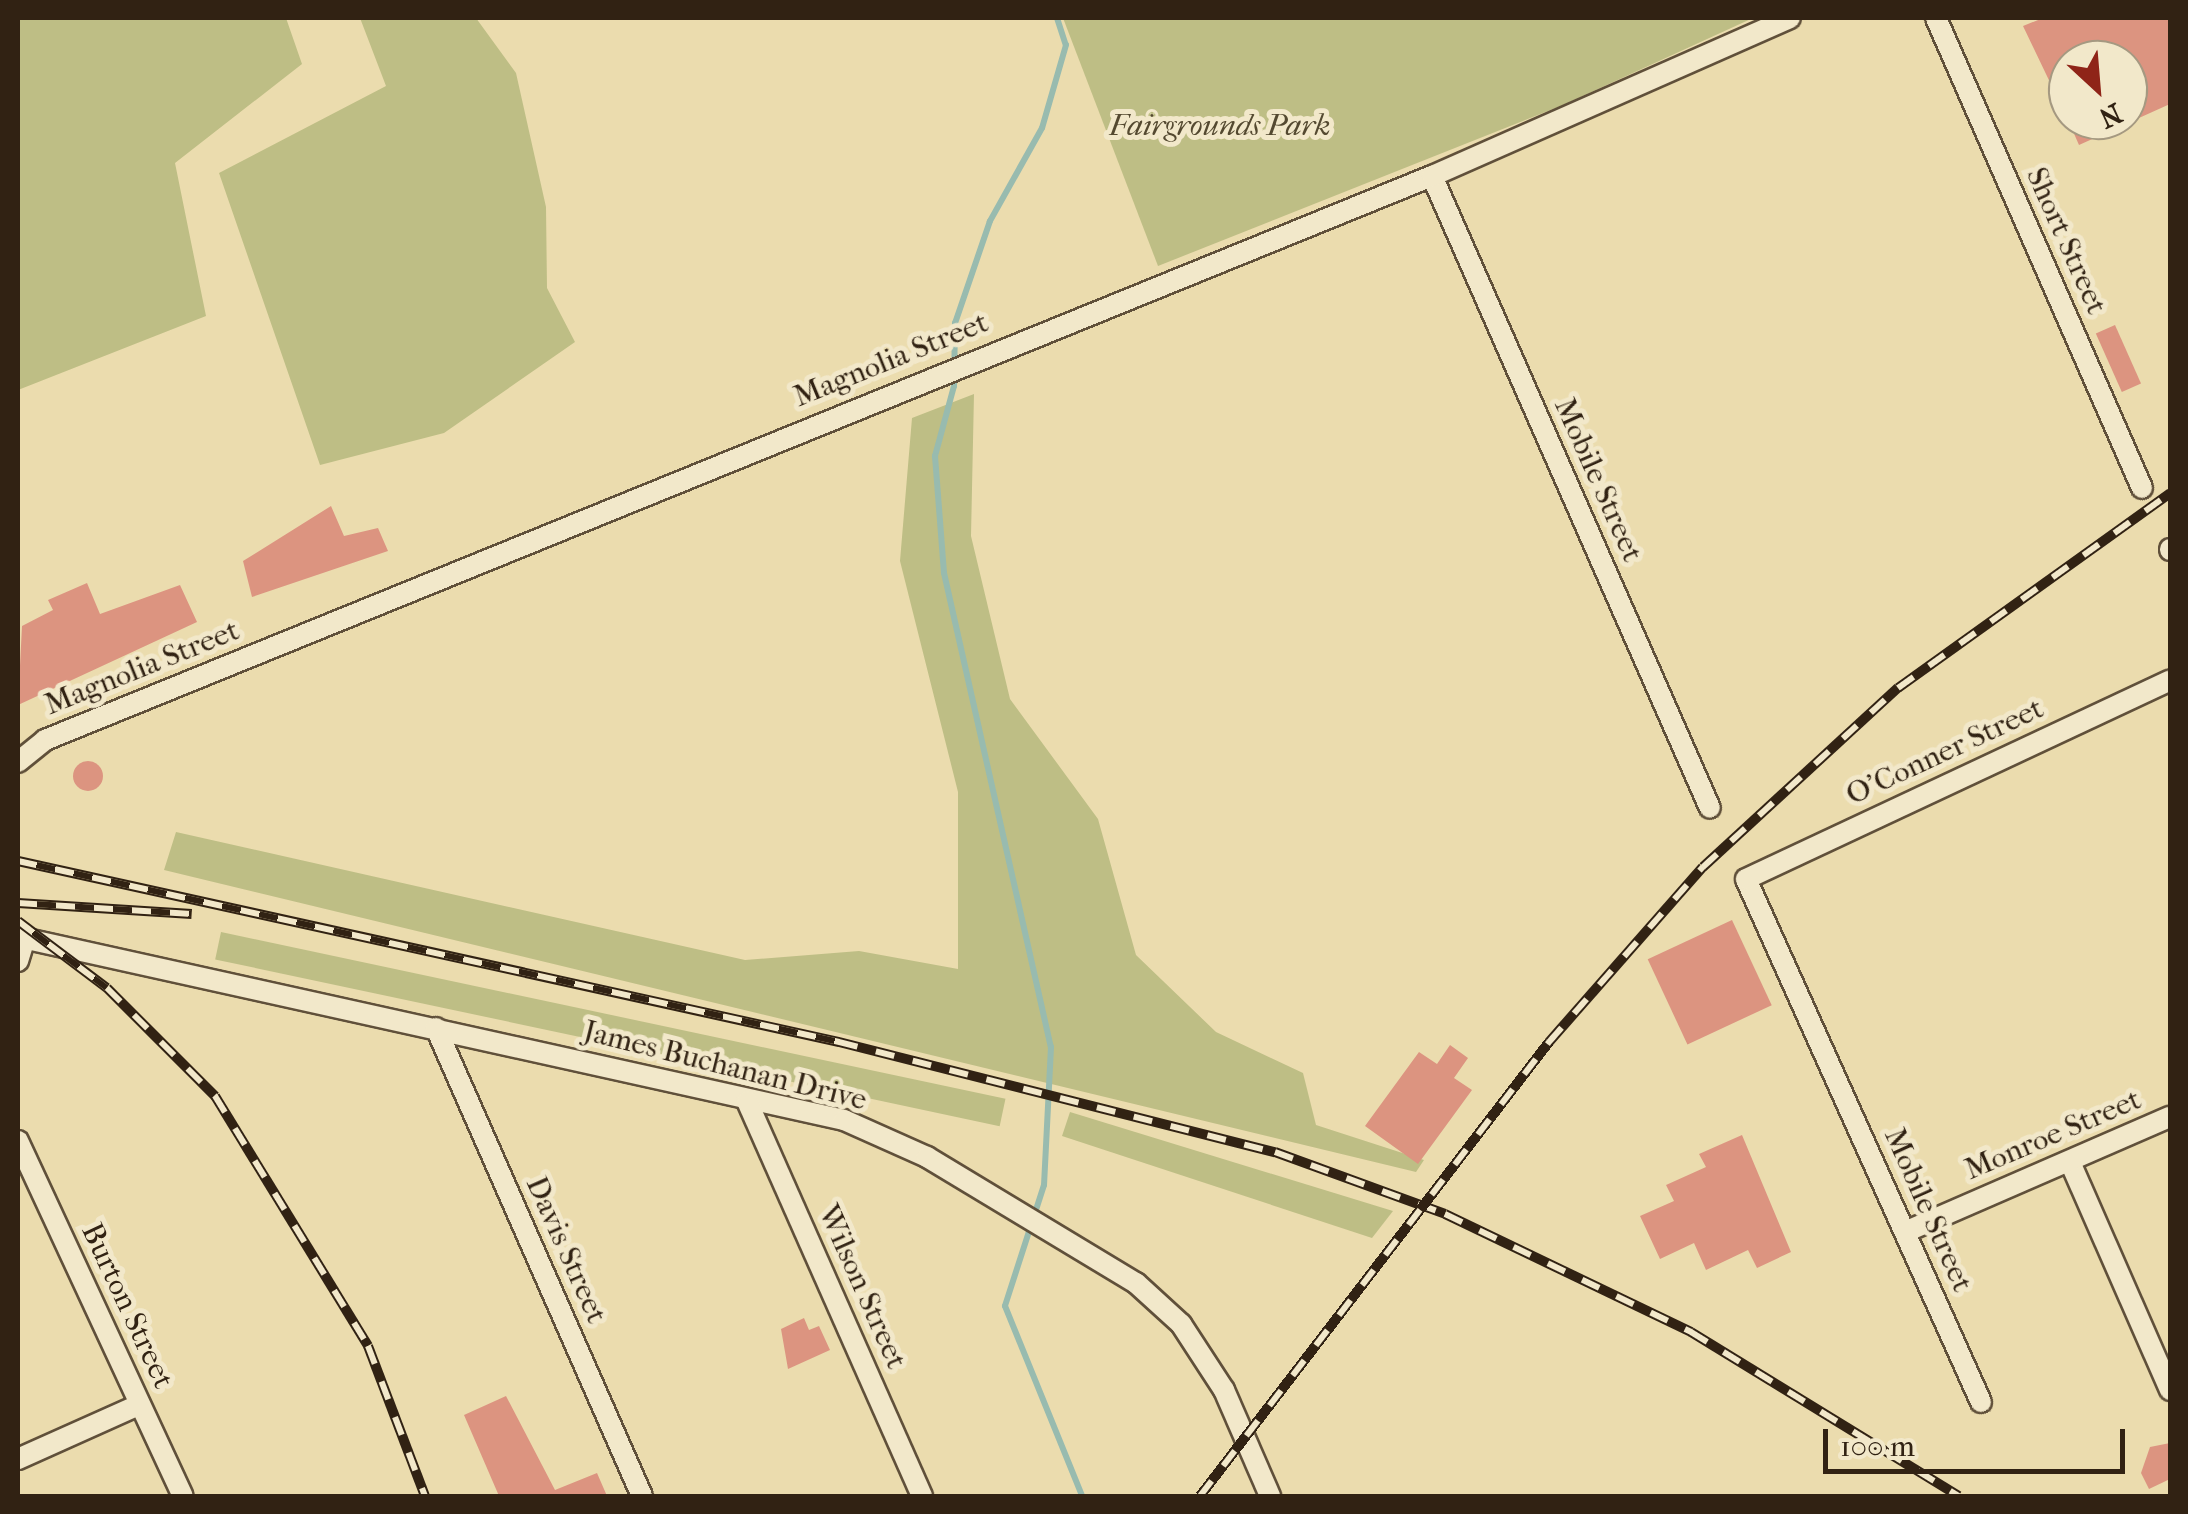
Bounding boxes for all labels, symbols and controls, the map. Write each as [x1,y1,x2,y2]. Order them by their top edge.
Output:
north arrow [2048,40,2148,140]
text: N [2094,96,2127,135]
park label: Fairgrounds Park [1109,108,1331,144]
street label: Short Street [2018,162,2114,320]
street label: Magnolia Street [789,305,993,415]
street label: Mobile Street [1546,393,1650,567]
street label: Magnolia Street [40,613,244,723]
street label: O'Conner Street [1841,691,2049,813]
street label: James Buchanan Drive [580,1013,870,1119]
street label: Monroe Street [1960,1082,2146,1188]
street label: Mobile Street [1876,1123,1980,1297]
street label: Davis Street [518,1171,614,1329]
street label: Wilson Street [810,1199,914,1375]
street label: Burton Street [73,1218,181,1394]
scale bar [1828,1409,2130,1471]
text: 100 m [1840,1429,1915,1464]

